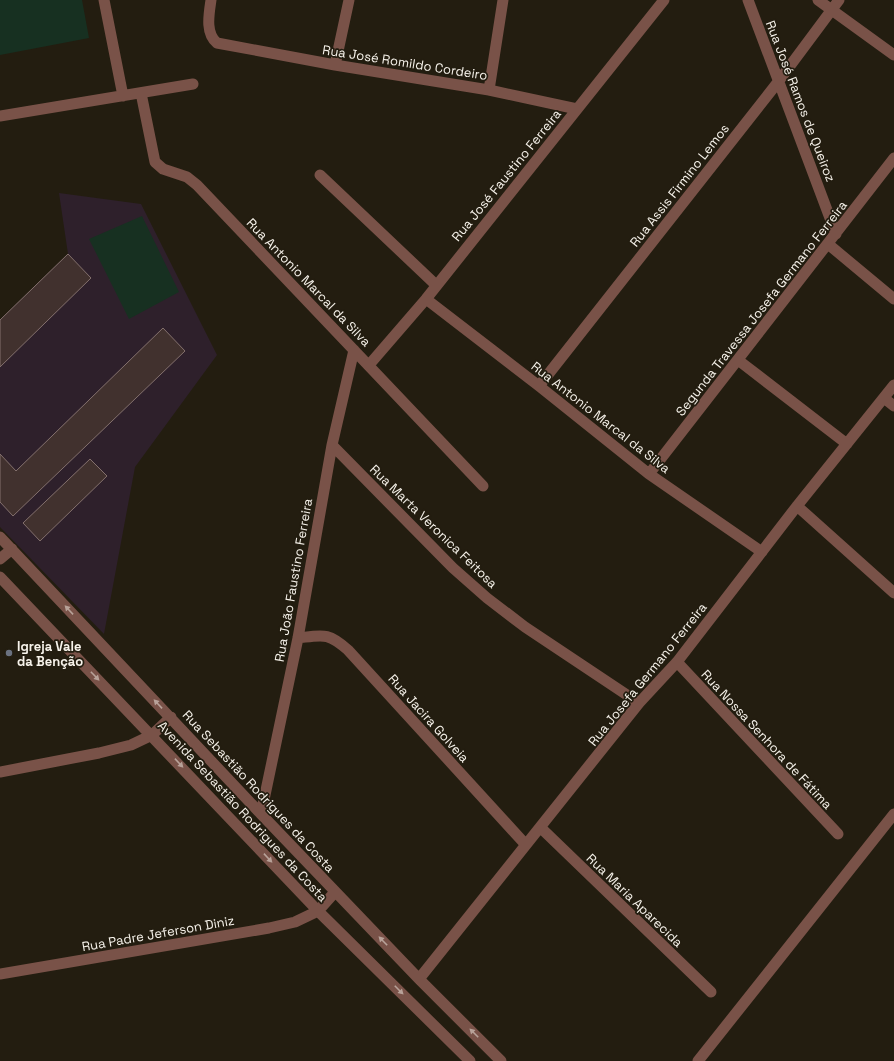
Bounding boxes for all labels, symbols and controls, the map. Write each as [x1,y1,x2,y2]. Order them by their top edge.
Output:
street label: Rua José Ramos de Queiroz [762,18,839,185]
street label: Rua José Romildo Cordeiro [321,41,489,84]
street label: Rua José Faustino Ferreira [448,105,565,245]
street label: Rua Assis Firmino Lemos [626,120,733,250]
street label: Segunda Travessa Josefa Germano Ferreira [672,197,851,419]
street label: Rua Antonio Marcal da Silva [243,215,375,351]
street label: Rua Antonio Marcal da Silva [528,358,674,477]
street label: Rua Marta Veronica Feitosa [366,461,501,592]
street label: Rua João Faustino Ferreira [271,497,316,663]
street label: Rua Josefa Germano Ferreira [584,599,711,749]
one-way arrow [65,605,74,614]
place label: Igreja Vale da Benção [17,638,83,670]
marker: Igreja Vale da Benção [4,648,14,658]
street label: Rua Nossa Senhora de Fátima [698,666,836,813]
one-way arrow [90,671,99,680]
street label: Rua Jacira Golveia [384,671,473,766]
one-way arrow [153,699,163,709]
street label: Rua Sebastião Rodrigues da Costa [179,707,339,876]
street label: Avenida Sebastião Rodrigues da Costa [154,717,331,906]
one-way arrow [174,758,184,768]
street label: Rua Maria Aparecida [583,850,687,951]
one-way arrow [263,853,273,863]
street label: Rua Padre Jeferson Diniz [80,912,236,955]
one-way arrow [378,936,387,946]
one-way arrow [394,985,403,995]
one-way arrow [469,1028,479,1038]

